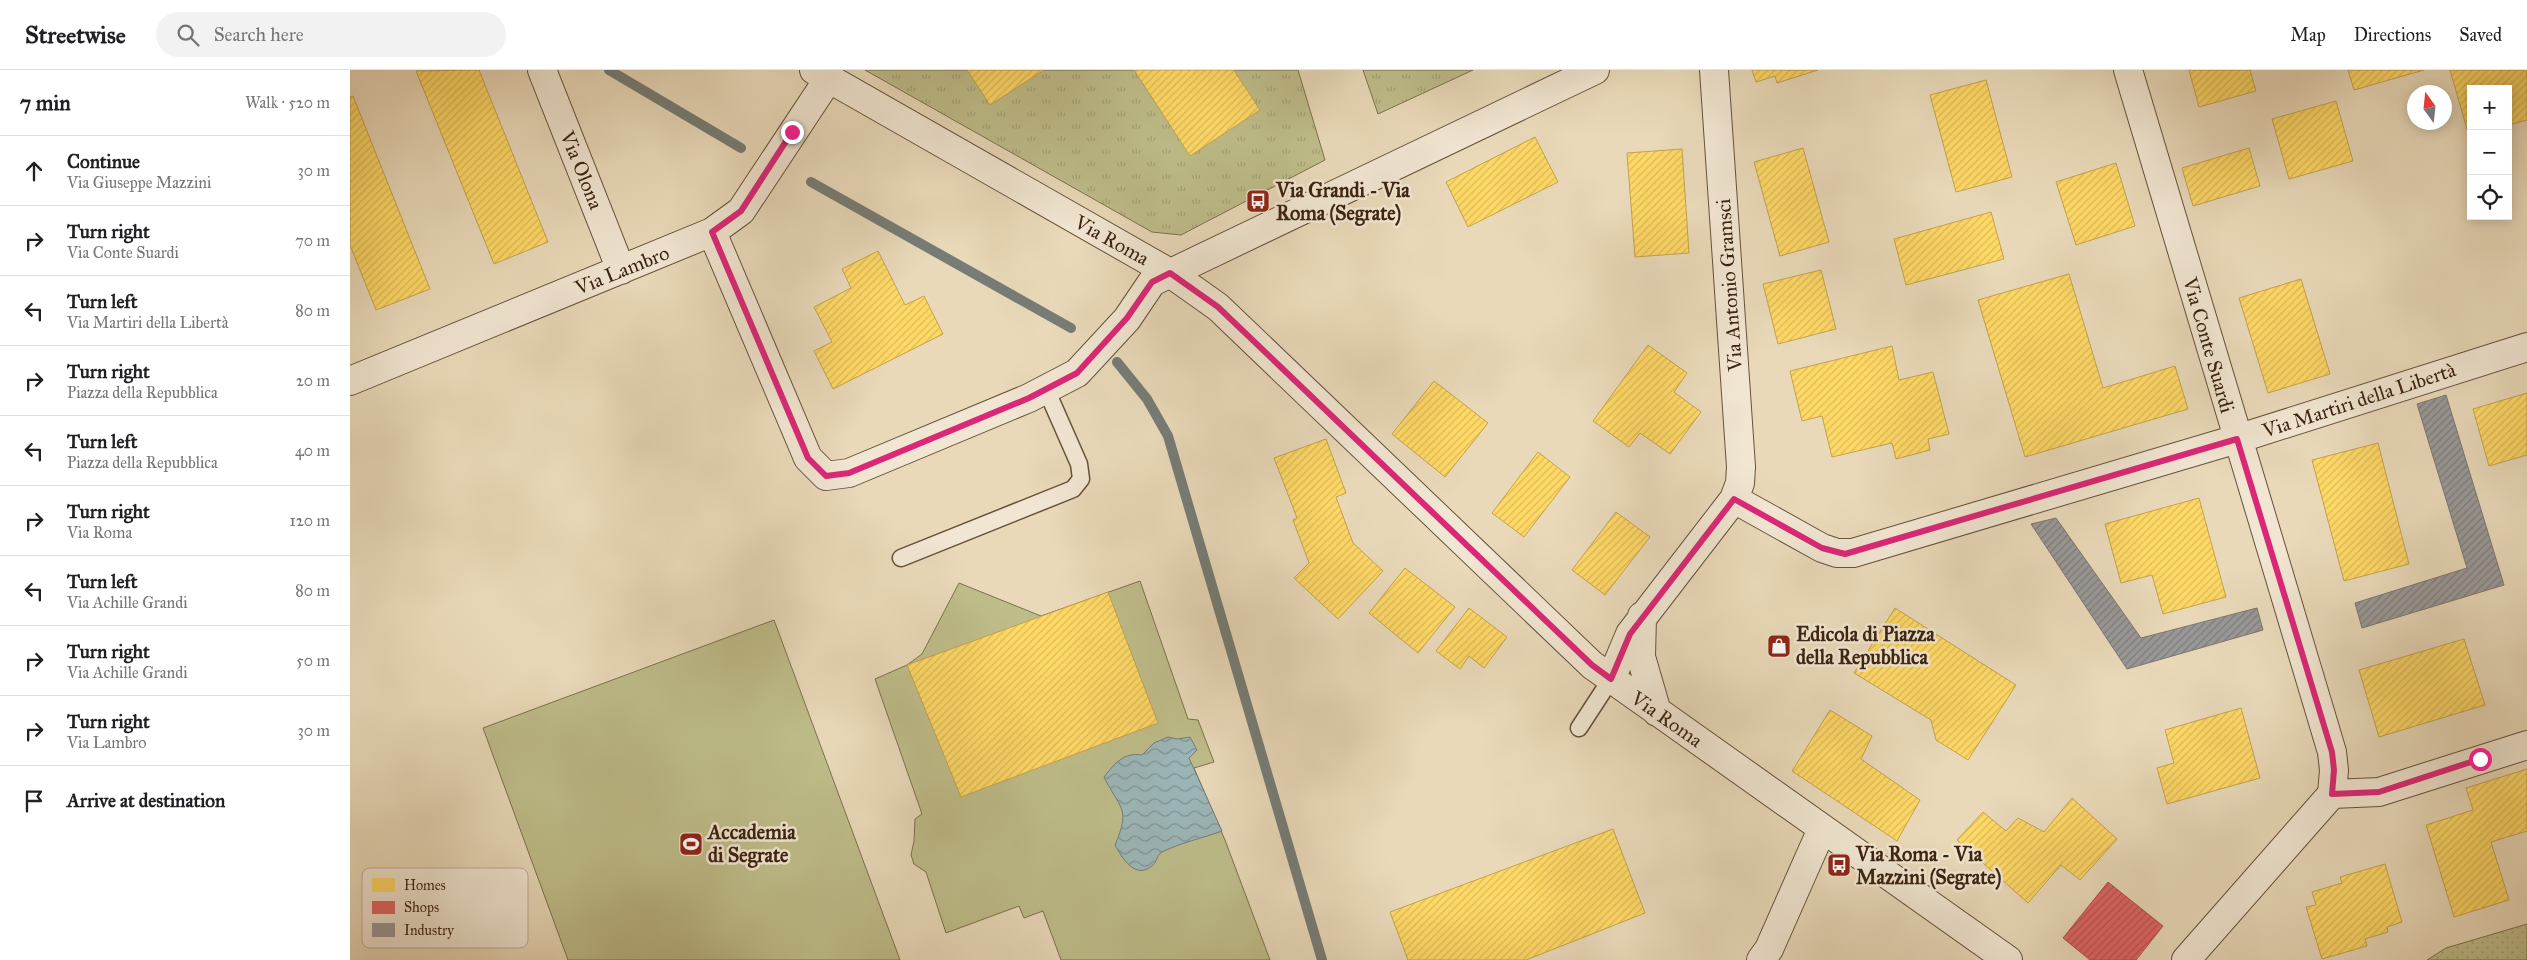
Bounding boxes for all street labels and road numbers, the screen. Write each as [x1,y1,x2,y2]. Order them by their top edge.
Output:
street label: Via Olona [555,126,609,213]
street label: Via Antonio Gramsci [1711,197,1747,373]
street label: Via Roma [1070,209,1154,271]
street label: Via Lambro [571,240,673,300]
street label: Via Conte Suardi [2178,273,2240,416]
street label: Via Martiri della Libertà [2258,357,2459,443]
street label: Via Roma [1626,685,1708,753]

